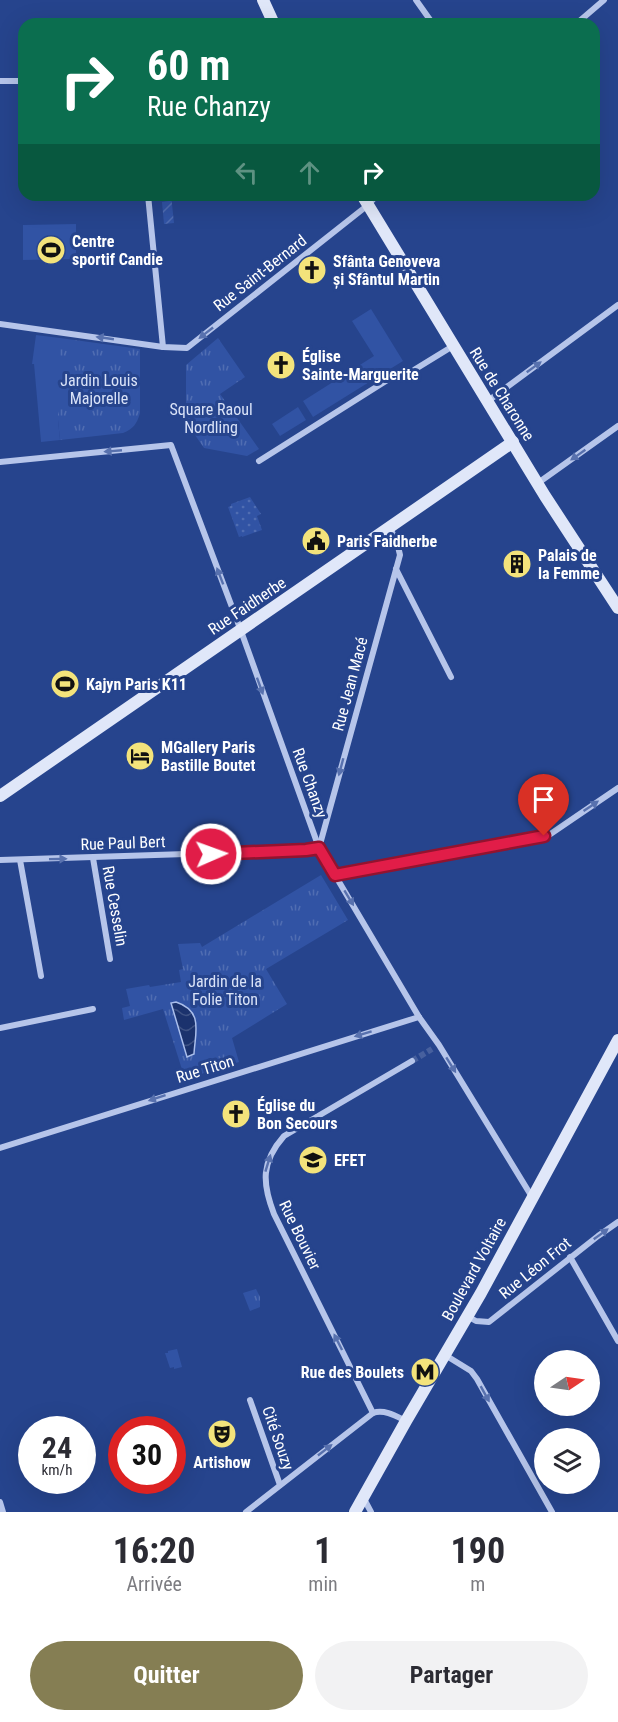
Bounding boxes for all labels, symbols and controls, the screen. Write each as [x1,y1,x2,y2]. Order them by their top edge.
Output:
text: 60 m [147,41,230,90]
icon: right [48,42,126,120]
text: Rue Chanzy [147,91,271,123]
icon: left [230,156,263,189]
icon: ahead [293,156,326,189]
icon: right [356,156,389,189]
street label: Rue Saint-Bernard [210,231,310,315]
place label: Centre sportif Candie [72,232,163,269]
sports icon: Centre sportif Candie [35,234,67,266]
place label: Sfânta Genoveva și Sfântul Martin [333,252,441,289]
church icon: Sfânta Genoveva și Sfântul Martin [296,254,328,286]
one-way arrow [199,326,214,338]
one-way arrow [96,334,115,343]
street label: Rue de Charonne [466,344,538,444]
place label: Église Sainte-Marguerite [302,347,419,384]
church icon: Église Sainte-Marguerite [265,349,297,381]
one-way arrow [526,361,542,373]
park label: Jardin Louis Majorelle [60,371,138,408]
park label: Square Raoul Nordling [169,400,253,437]
one-way arrow [103,446,122,456]
one-way arrow [570,449,586,461]
public building icon: Paris Faidherbe [300,525,332,557]
place label: Paris Faidherbe [337,532,437,551]
place label: Palais de la Femme [538,546,600,583]
building icon: Palais de la Femme [501,548,533,580]
one-way arrow [215,567,224,585]
street label: Rue Faidherbe [205,573,289,639]
street label: Rue Jean Macé [328,635,372,733]
sports icon: Kajyn Paris K11 [49,668,81,700]
place label: Kajyn Paris K11 [86,675,187,694]
one-way arrow [256,677,266,695]
place label: MGallery Paris Bastille Boutet [161,738,255,775]
hotel icon: MGallery Paris Bastille Boutet [124,740,156,772]
street label: Rue Chanzy [289,745,332,821]
one-way arrow [336,758,346,776]
pin [518,774,569,836]
icon: arrive [527,783,560,816]
one-way arrow [583,800,599,812]
position arrow [179,822,243,886]
street label: Rue Paul Bert [80,832,166,854]
one-way arrow [49,854,68,864]
street label: Rue Cesselin [99,864,131,948]
one-way arrow [344,890,355,906]
park label: Jardin de la Folie Titon [188,972,262,1009]
one-way arrow [354,1030,372,1039]
street label: Rue Titon [174,1051,236,1087]
one-way arrow [445,1057,456,1073]
one-way arrow [148,1094,166,1103]
place label: Église du Bon Secours [257,1096,338,1133]
church icon: Église du Bon Secours [220,1098,252,1130]
school or university icon: EFET [297,1144,329,1176]
place label: EFET [334,1151,366,1170]
one-way arrow [264,1154,273,1172]
street label: Rue Bouvier [275,1197,325,1273]
street label: Boulevard Voltaire [438,1214,510,1324]
one-way arrow [592,1228,608,1240]
street label: Rue Léon Frot [495,1233,575,1303]
one-way arrow [333,1333,342,1350]
north arrow [534,1350,600,1416]
map controls [534,1350,600,1494]
metro station icon: Rue des Boulets [409,1356,441,1388]
place label: Rue des Boulets [301,1363,404,1382]
one-way arrow [480,1386,491,1402]
street label: Cité Souzy [258,1404,298,1473]
speed limit sign: 30 [108,1416,186,1494]
theatre icon: Artishow [206,1418,238,1450]
button: layers [534,1428,600,1494]
text: 24 [42,1430,72,1465]
one-way arrow [317,1443,333,1456]
place label: Artishow [193,1453,251,1472]
text: km/h [42,1461,72,1479]
text: 16:20 [113,1530,195,1572]
text: 1 [314,1530,332,1572]
text: 190 [451,1530,505,1572]
text: Arrivée [126,1572,182,1596]
text: min [308,1572,338,1596]
text: m [470,1572,485,1596]
button: Quitter [30,1641,303,1710]
button: Partager [315,1641,588,1710]

